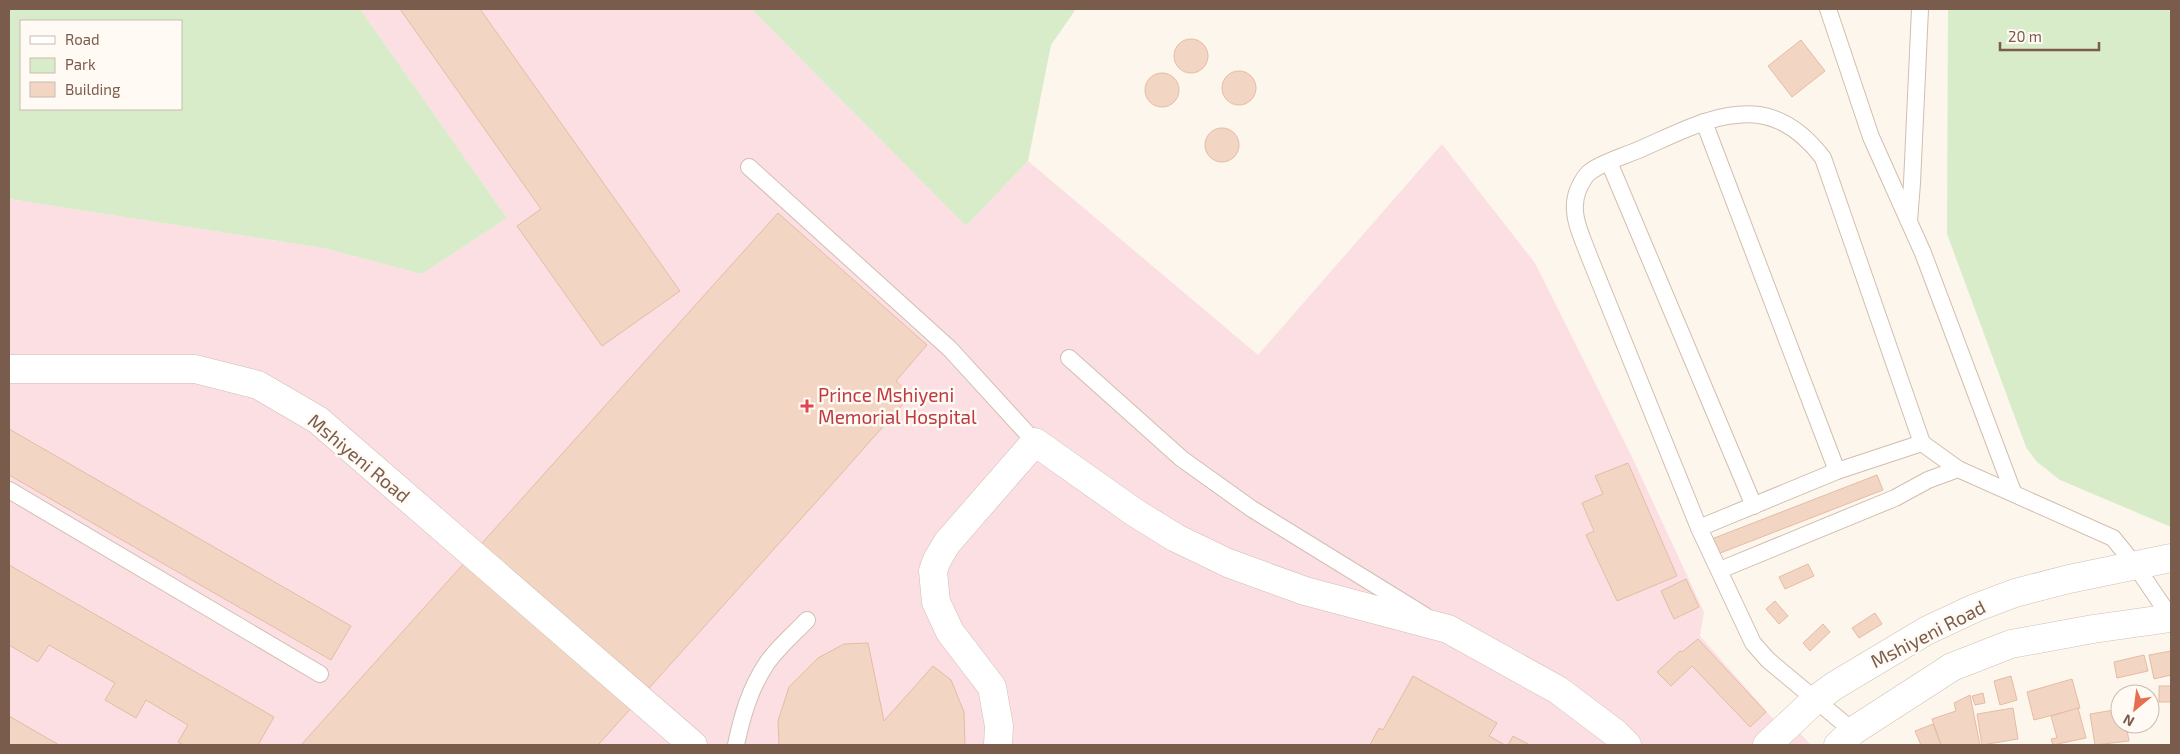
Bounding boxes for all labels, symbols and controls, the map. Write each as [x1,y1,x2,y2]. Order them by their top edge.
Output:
legend [20,20,182,110]
scale bar [2000,20,2099,52]
text: 20 m [2008,27,2042,45]
text: Road [65,30,100,48]
text: Park [65,55,96,73]
text: Building [65,80,121,98]
place label: Prince Mshiyeni Memorial Hospital [818,383,977,428]
marker: Prince Mshiyeni Memorial Hospital [800,399,814,413]
street label: Mshiyeni Road [304,408,415,507]
street label: Mshiyeni Road [1866,595,1989,672]
north arrow [2110,684,2160,734]
text: N [2120,711,2137,731]

